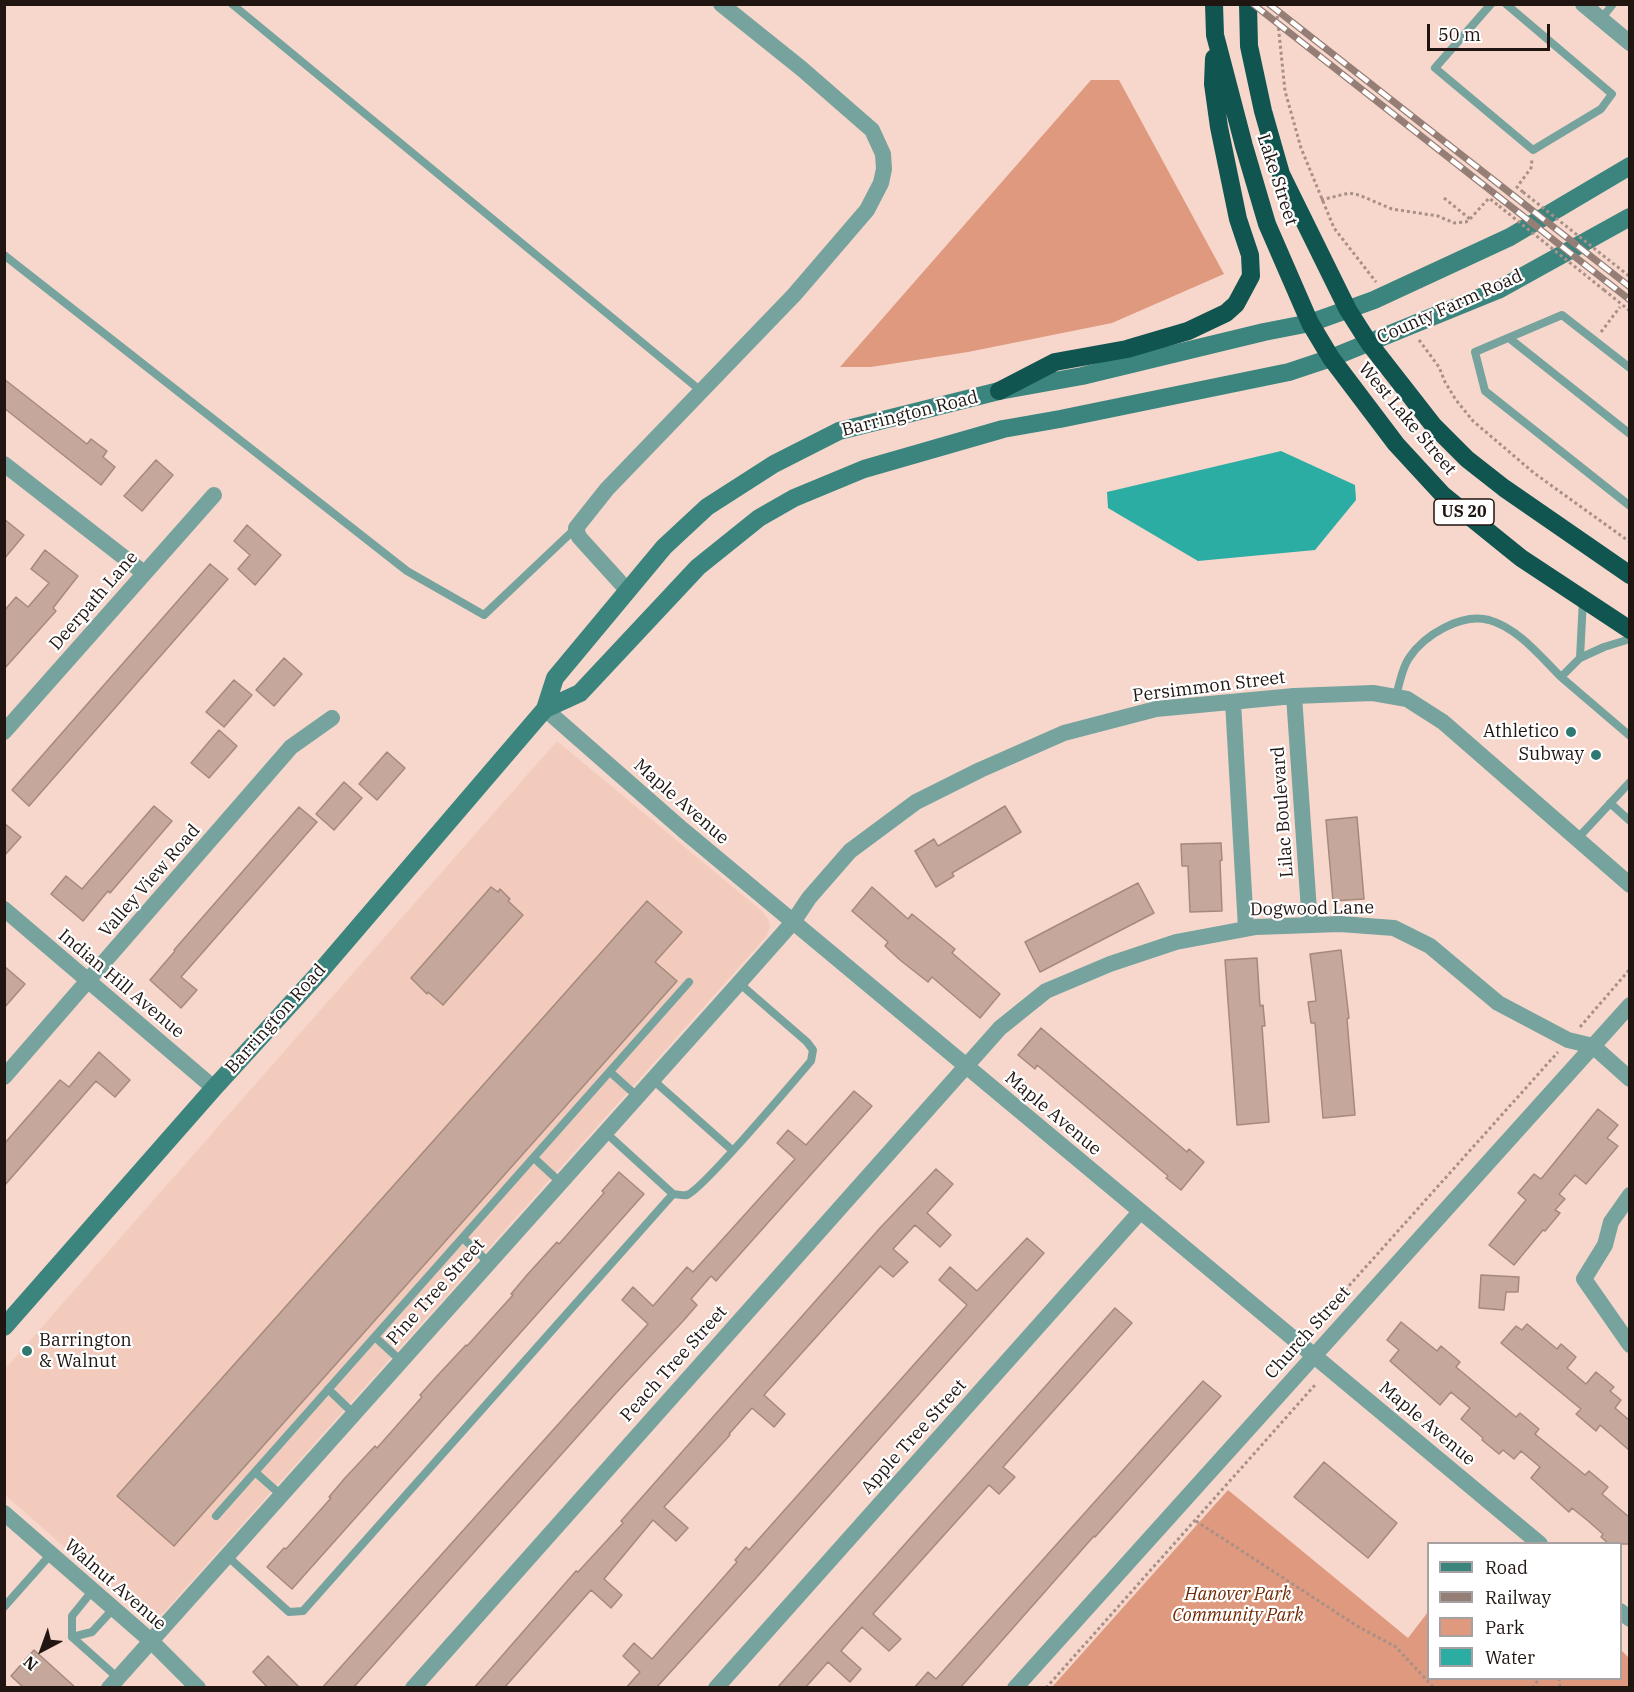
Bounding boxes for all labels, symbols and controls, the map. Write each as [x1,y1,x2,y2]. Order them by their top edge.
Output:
scale bar [1430,12,1553,50]
text: 50 m [1438,23,1481,46]
street label: Lake Street [1252,131,1302,229]
street label: County Farm Road [1374,265,1526,349]
street label: West Lake Street [1354,358,1460,480]
street label: Barrington Road [840,387,980,441]
road number: US 20 [1434,499,1494,525]
street label: Deerpath Lane [45,547,143,655]
street label: Persimmon Street [1131,667,1287,707]
place label: Athletico [1483,721,1559,743]
marker: Athletico [1564,725,1578,739]
place label: Subway [1518,744,1584,766]
street label: Lilac Boulevard [1268,746,1298,878]
marker: Subway [1589,748,1603,762]
street label: Maple Avenue [629,755,733,849]
street label: Valley View Road [95,820,205,942]
street label: Dogwood Lane [1250,897,1374,921]
street label: Indian Hill Avenue [54,925,188,1043]
street label: Barrington Road [221,960,331,1078]
street label: Maple Avenue [1000,1067,1106,1161]
street label: Pine Tree Street [383,1234,489,1350]
street label: Church Street [1261,1282,1355,1384]
street label: Peach Tree Street [616,1302,732,1426]
place label: Barrington & Walnut [39,1330,132,1372]
marker: Barrington & Walnut [20,1344,34,1358]
street label: Apple Tree Street [857,1375,971,1499]
street label: Maple Avenue [1374,1377,1480,1471]
street label: Walnut Avenue [60,1535,170,1635]
legend [1427,1542,1622,1680]
text: Road [1485,1556,1528,1579]
park label: Hanover Park Community Park [1172,1584,1304,1626]
text: Railway [1485,1586,1551,1609]
text: Park [1485,1616,1524,1639]
north arrow [12,1620,72,1680]
text: Water [1485,1646,1535,1669]
text: N [19,1652,42,1675]

